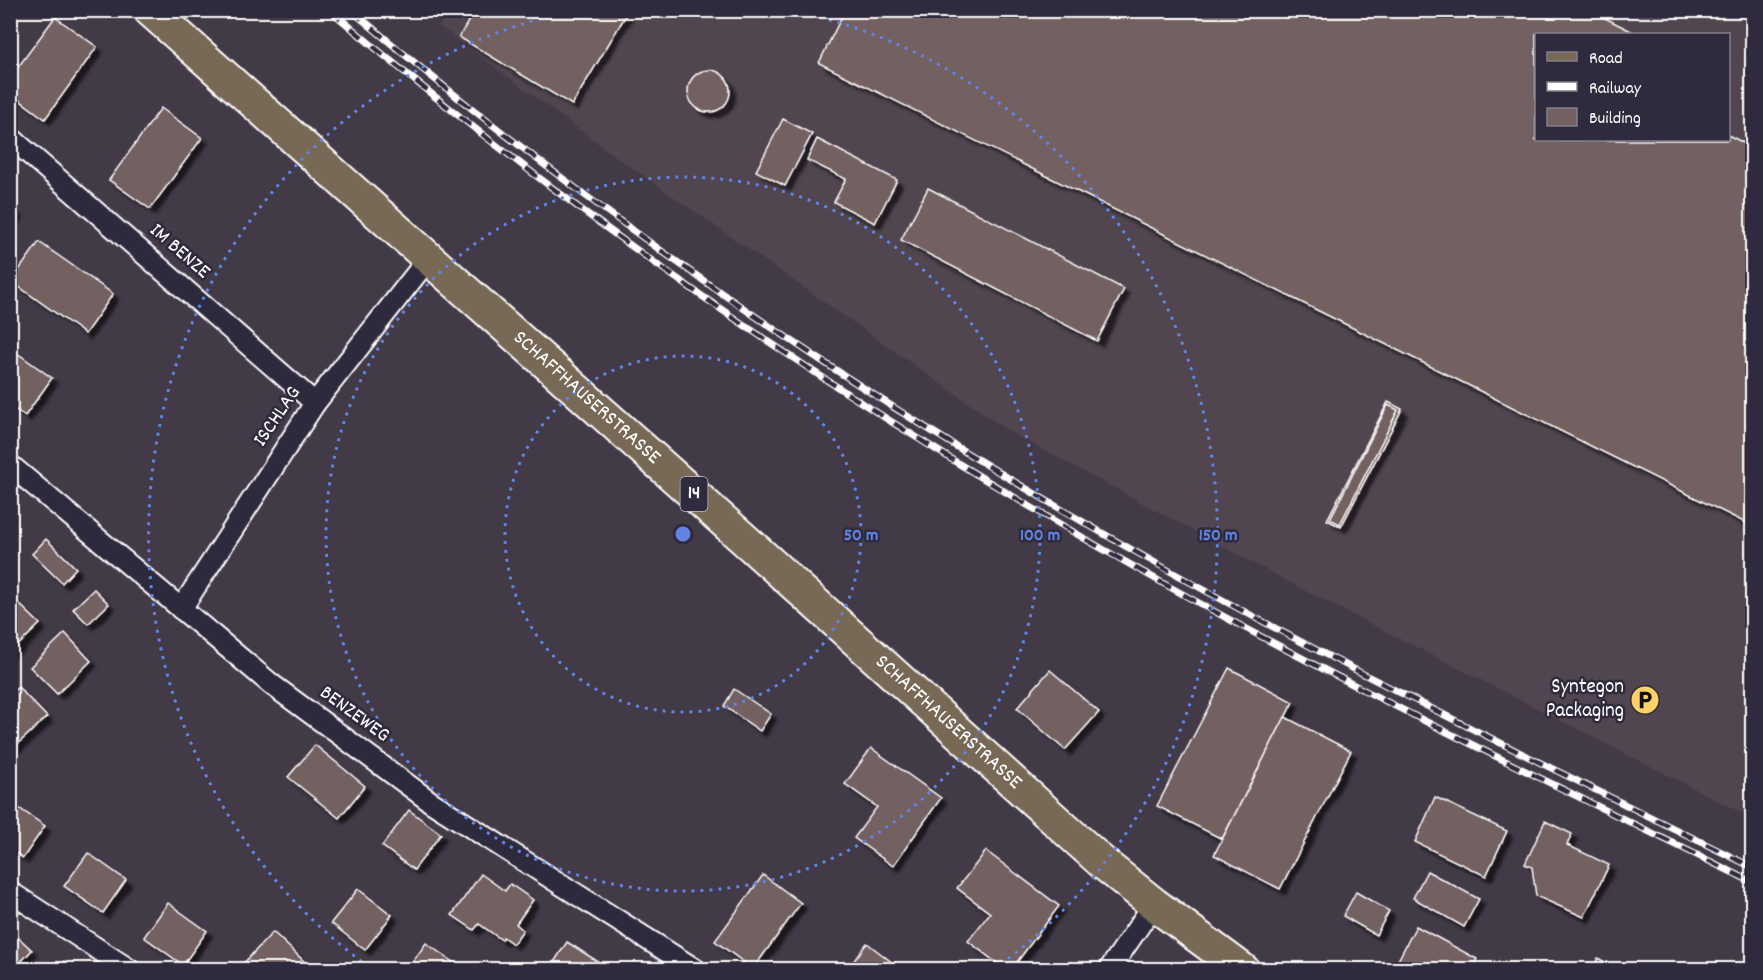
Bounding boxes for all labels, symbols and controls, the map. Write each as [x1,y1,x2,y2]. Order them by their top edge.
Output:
legend [1535,33,1730,141]
text: Road [1589,47,1623,72]
text: Railway [1589,77,1642,102]
text: Building [1589,107,1641,132]
street label: IM BENZE [142,217,216,287]
street label: SCHAFFHAUSERSTRASSE [505,324,667,473]
street label: ISCHLAG [247,381,309,453]
road number: 14 [680,477,708,511]
centre of rings [673,524,693,544]
text: 50 m [844,524,878,549]
text: 100 m [1020,524,1060,549]
text: 150 m [1199,524,1237,549]
street label: SCHAFFHAUSERSTRASSE [867,648,1029,798]
place label: Syntegon Packaging [1546,673,1624,727]
street label: BENZEWEG [312,679,396,751]
parking icon: Syntegon Packaging [1629,684,1661,716]

